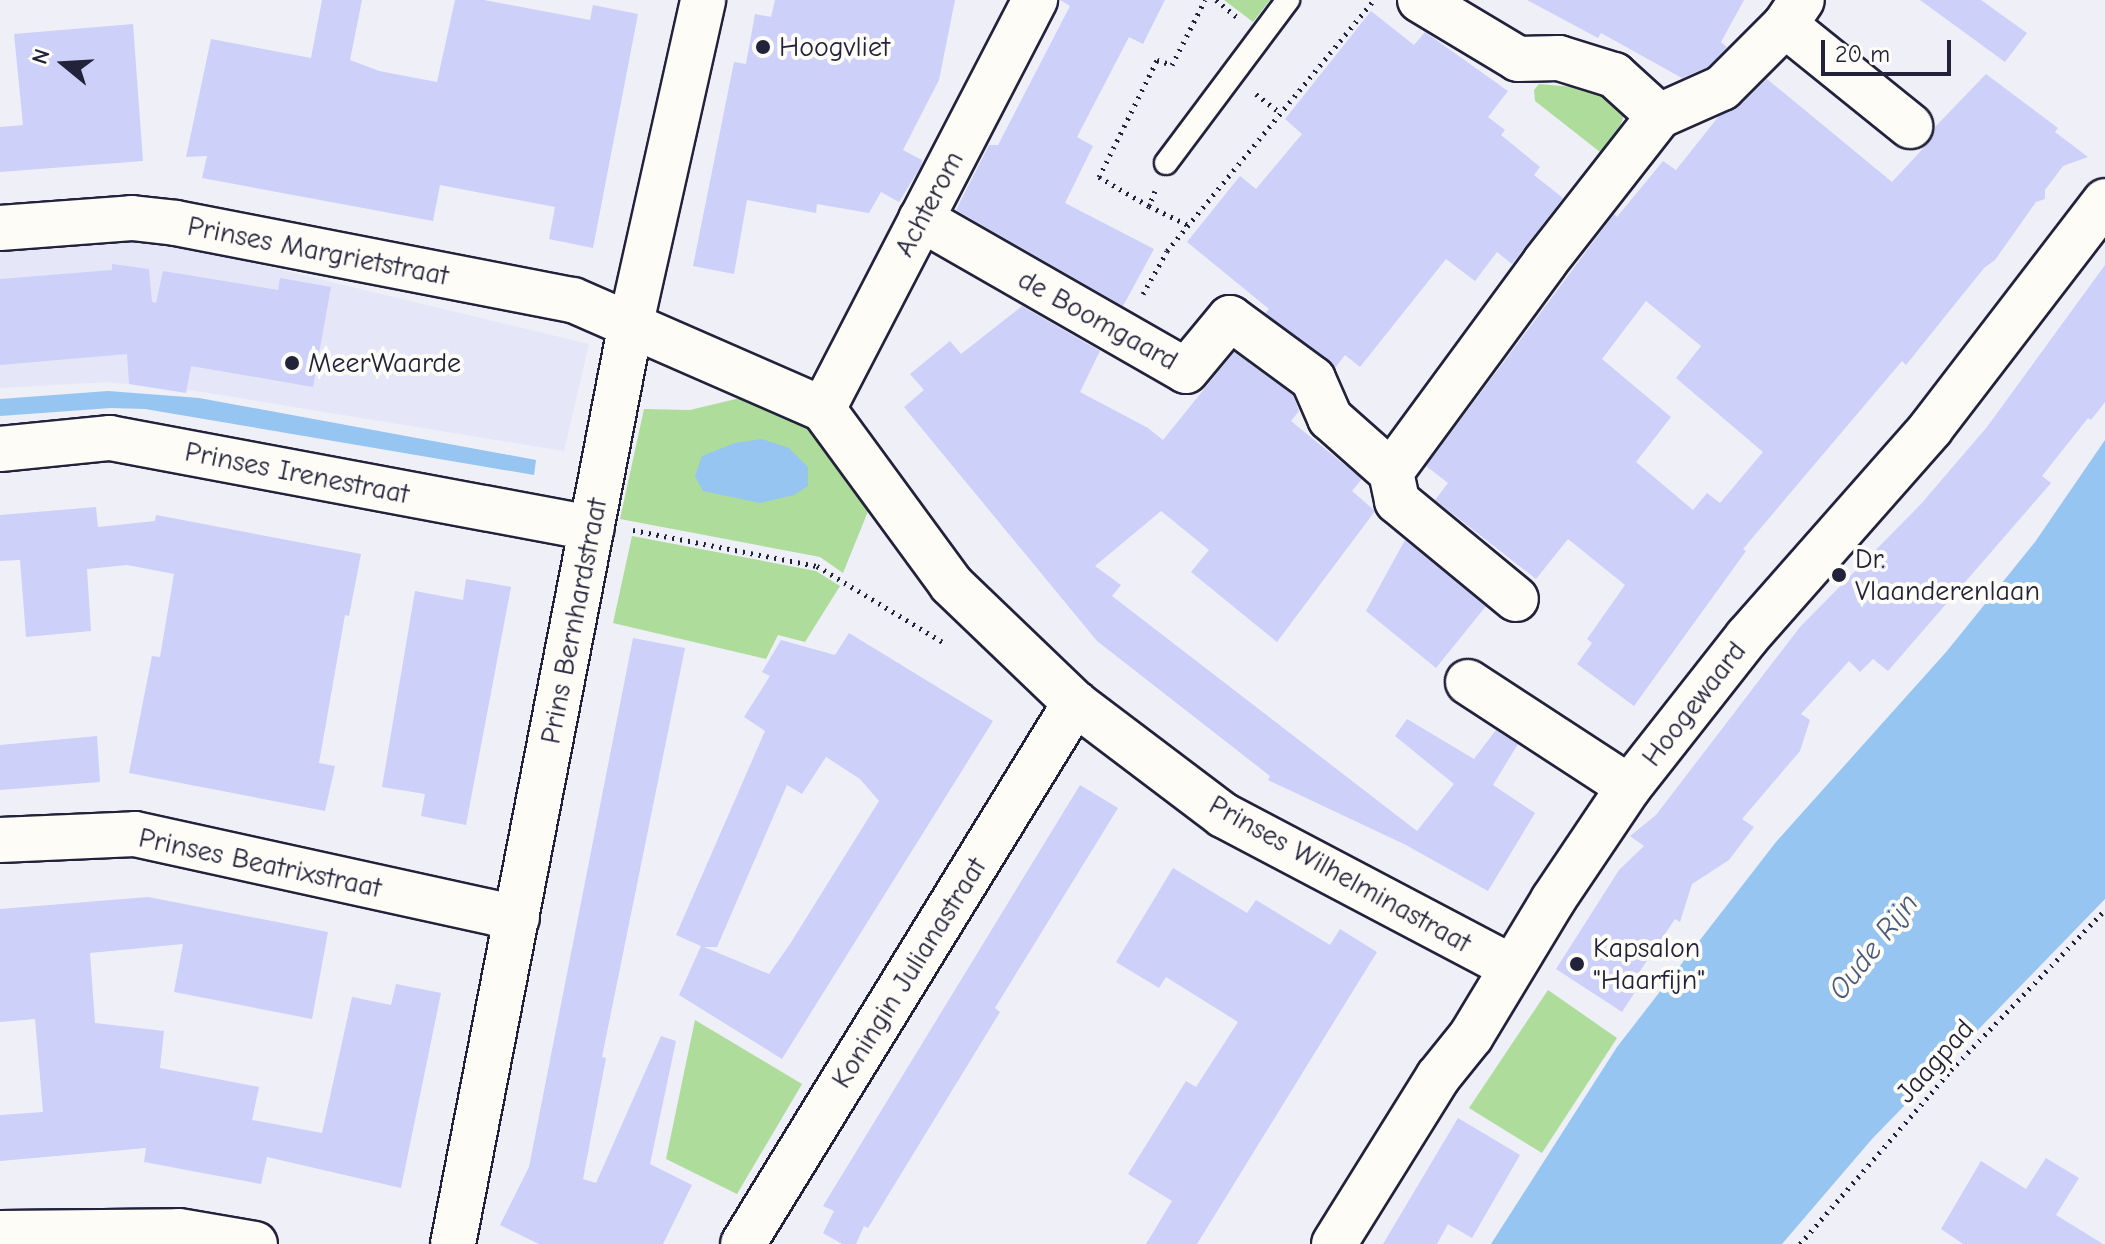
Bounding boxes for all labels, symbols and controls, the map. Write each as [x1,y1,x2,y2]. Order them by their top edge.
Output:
north arrow [24,24,104,104]
scale bar [1825,24,1955,74]
place label: Hoogvliet [779,30,890,64]
marker: Hoogvliet [754,38,772,56]
text: 20 m [1835,40,1890,68]
text: N [27,46,56,67]
street label: Achterom [887,146,971,262]
street label: Prinses Margrietstraat [185,209,451,293]
street label: de Boomgaard [1012,262,1184,378]
place label: MeerWaarde [308,346,461,380]
marker: MeerWaarde [283,354,301,372]
street label: Prinses Irenestraat [182,435,412,511]
street label: Prins Bernhardstraat [534,495,614,747]
place label: Dr. Vlaanderenlaan [1855,542,2040,608]
marker: Dr. Vlaanderenlaan [1830,566,1848,584]
street label: Hoogewaard [1635,635,1753,773]
street label: Prinses Wilhelminastraat [1203,788,1477,960]
street label: Prinses Beatrixstraat [136,821,384,905]
street label: Koningin Julianastraat [825,852,993,1094]
water label: Oude Rijn [1821,887,1927,1007]
place label: Kapsalon "Haarfijn" [1593,931,1705,997]
marker: Kapsalon "Haarfijn" [1568,955,1586,973]
street label: Jaagpad [1889,1012,1981,1110]

